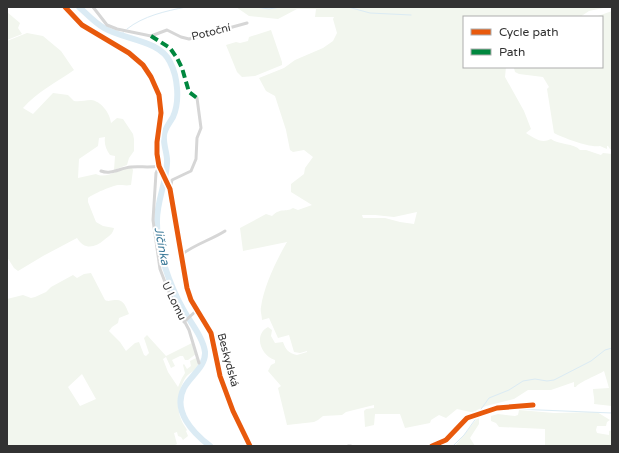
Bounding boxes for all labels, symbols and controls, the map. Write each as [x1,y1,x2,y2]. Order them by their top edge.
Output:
legend [463,16,603,68]
street label: Potoční [190,21,232,43]
text: Cycle path [499,25,558,39]
text: Path [499,45,525,59]
water label: Jičínka [151,226,173,266]
street label: U Lomu [159,280,189,322]
street label: Beskydská [215,332,241,388]

